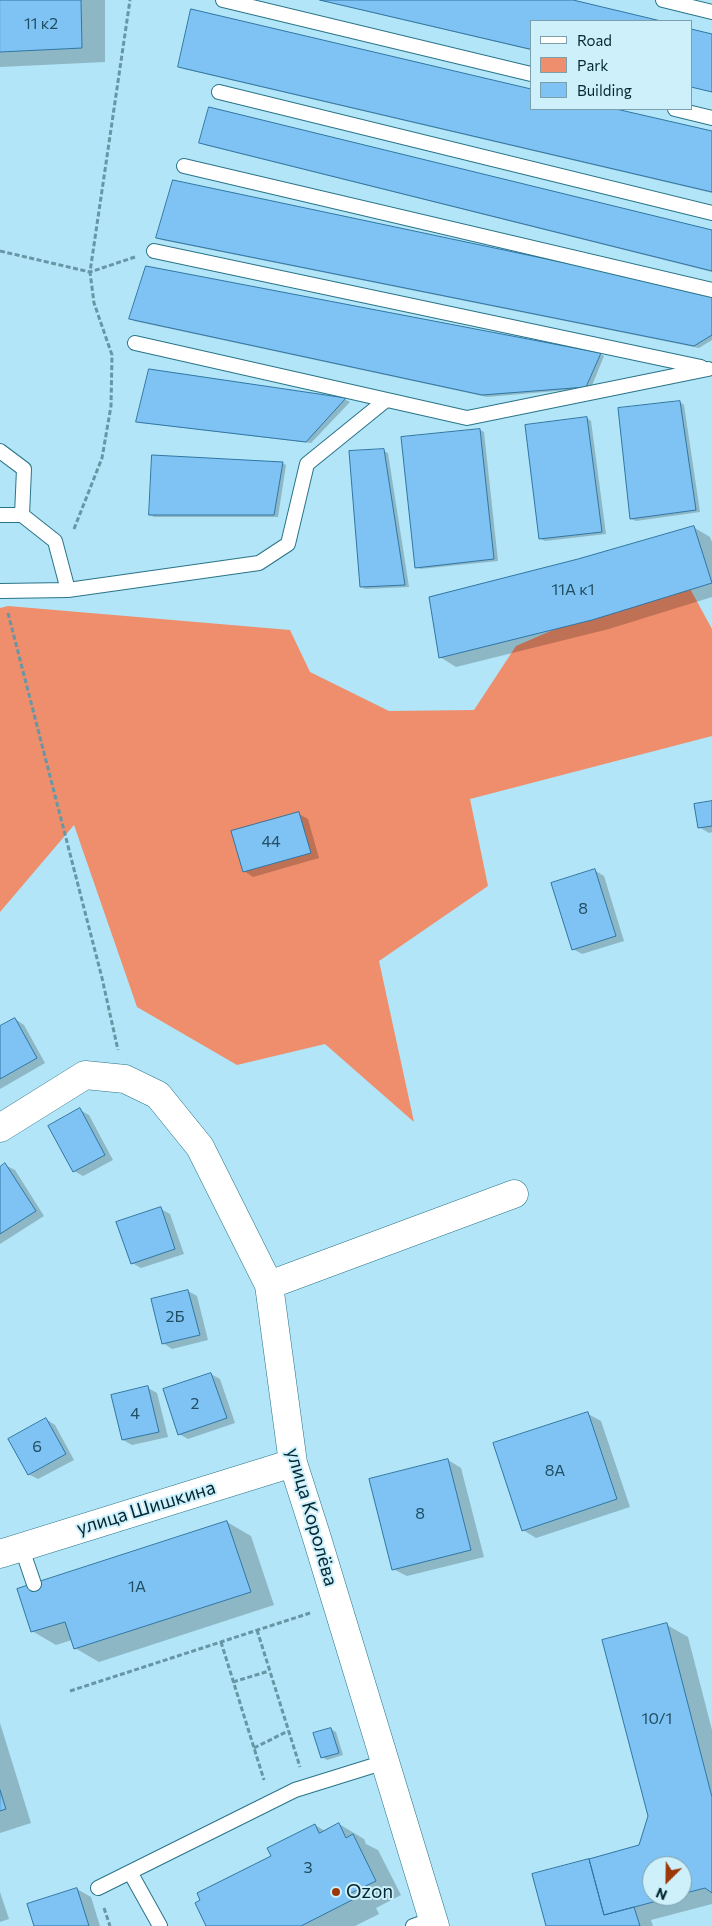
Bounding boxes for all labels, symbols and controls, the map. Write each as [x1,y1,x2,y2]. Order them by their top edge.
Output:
house number: 11 к2 [24,14,58,34]
legend [530,20,692,110]
text: Road [577,31,612,49]
text: Park [577,56,608,74]
text: Building [577,81,632,99]
house number: 11А к1 [551,580,595,600]
house number: 44 [261,832,281,852]
house number: 8 [578,899,588,919]
house number: 2Б [166,1307,184,1327]
house number: 2 [191,1394,199,1414]
house number: 4 [130,1404,140,1424]
house number: 6 [32,1437,42,1457]
street label: улица Королёва [281,1445,343,1589]
house number: 8А [545,1461,565,1481]
street label: улица Шишкина [74,1476,218,1540]
house number: 8 [415,1504,425,1524]
house number: 1А [128,1577,146,1597]
house number: 10/1 [642,1709,672,1729]
north arrow [642,1856,692,1906]
house number: 3 [303,1858,313,1878]
place label: Ozon [346,1881,393,1903]
text: N [653,1884,669,1904]
marker: Ozon [330,1886,342,1898]

